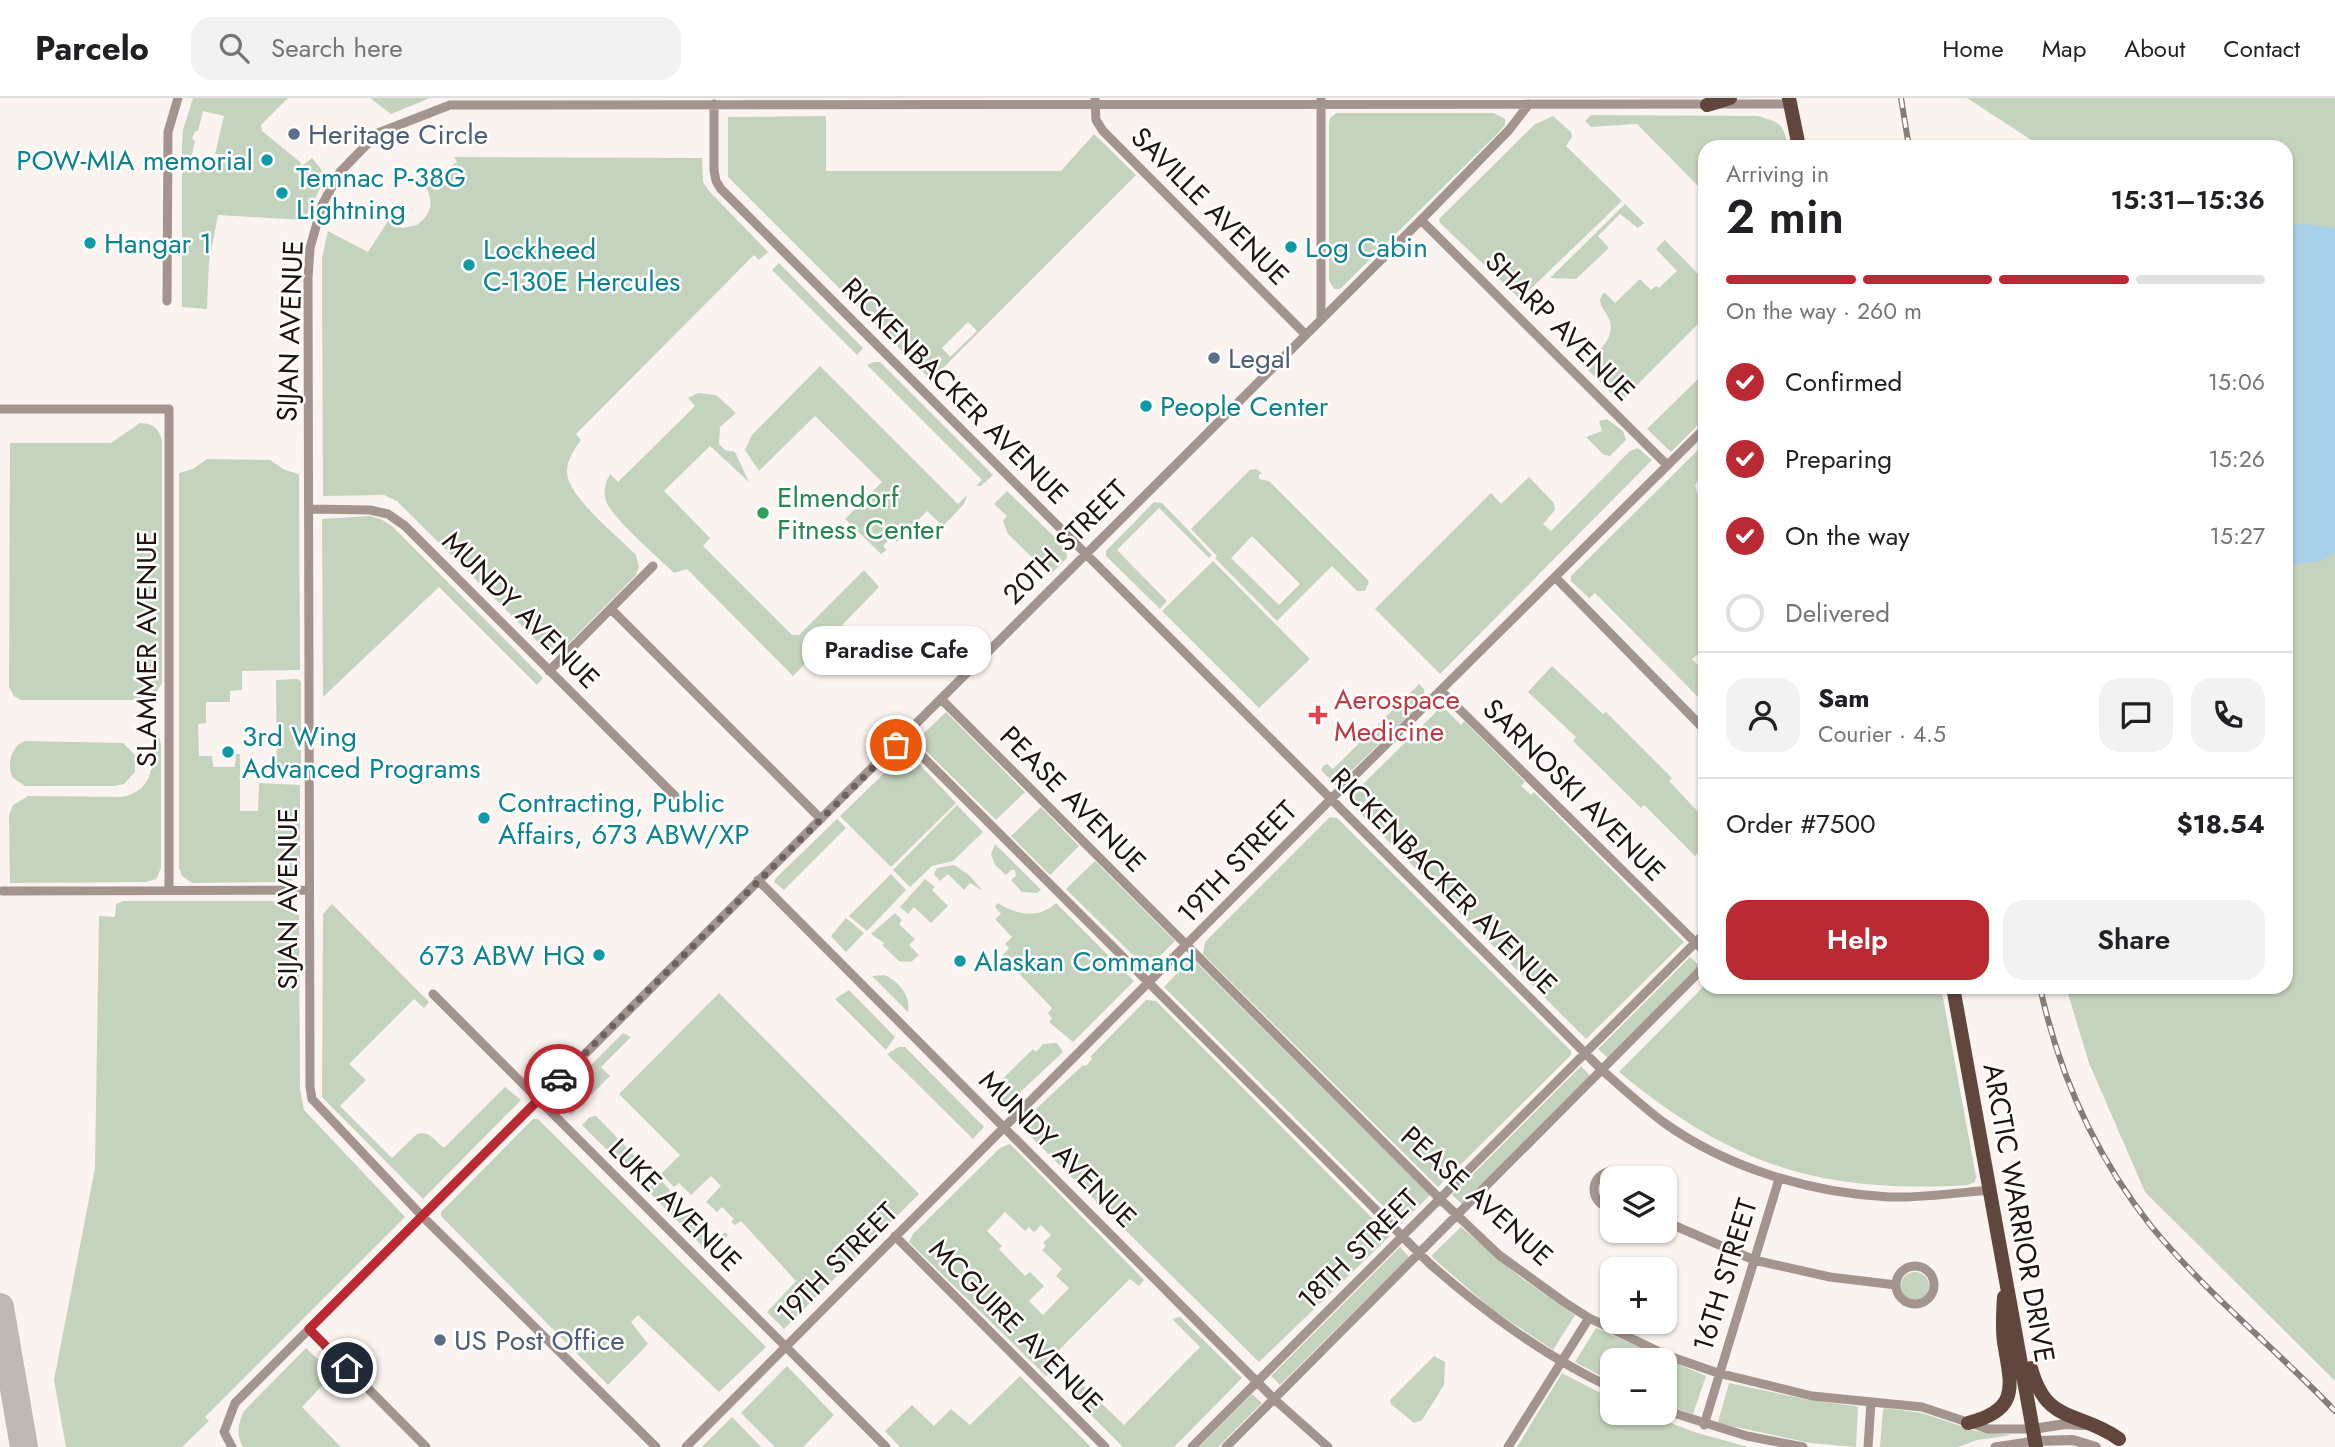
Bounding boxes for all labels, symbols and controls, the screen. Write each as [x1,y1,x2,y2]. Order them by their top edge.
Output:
search box [191,17,681,80]
text: Parcelo [35,25,149,72]
icon: search [215,29,253,67]
text: Search here [271,29,403,67]
text: Home [1942,31,2004,66]
text: Map [2042,31,2086,66]
text: About [2124,31,2185,66]
text: Contact [2223,31,2300,66]
place label: Heritage Circle [308,114,488,155]
street label: SAVILLE AVENUE [1121,117,1299,295]
marker: Heritage Circle [286,126,302,142]
place label: POW-MIA memorial [16,140,253,181]
marker: POW-MIA memorial [259,152,275,168]
place label: Temnac P-38G Lightning [296,157,466,230]
text: Arriving in [1726,157,1829,191]
text: 15:31–15:36 [2110,181,2265,219]
text: 2 min [1726,184,1844,250]
marker: Temnac P-38G Lightning [274,185,290,201]
place label: Hangar 1 [104,223,212,264]
place label: Log Cabin [1305,227,1428,268]
place label: Lockheed C-130E Hercules [483,229,680,302]
marker: Hangar 1 [82,235,98,251]
street label: SIJAN AVENUE [266,239,314,423]
marker: Log Cabin [1283,239,1299,255]
street label: SHARP AVENUE [1476,242,1644,410]
marker: Lockheed C-130E Hercules [461,257,477,273]
street label: RICKENBACKER AVENUE [832,268,1078,514]
text: On the way · 260 m [1726,294,1922,328]
place label: Legal [1228,338,1291,379]
marker: Legal [1206,350,1222,366]
icon: check [1726,363,1764,401]
text: Confirmed [1785,363,1902,401]
text: 15:06 [2208,365,2265,399]
place label: People Center [1160,386,1329,427]
marker: People Center [1138,398,1154,414]
icon: check [1726,440,1764,478]
text: Preparing [1785,440,1892,478]
text: 15:26 [2208,442,2265,476]
street label: 20TH STREET [993,470,1137,614]
place label: Elmendorf Fitness Center [777,477,945,550]
marker: Elmendorf Fitness Center [755,505,771,521]
icon: check [1726,517,1764,555]
text: On the way [1785,517,1910,555]
text: 15:27 [2210,519,2265,553]
street label: MUNDY AVENUE [433,522,609,698]
street label: SLAMMER AVENUE [126,531,167,767]
text: Delivered [1785,594,1890,632]
callout: Paradise Cafe [802,626,990,675]
text: Paradise Cafe [824,633,969,667]
button: person [1726,678,1800,752]
button: chat [2099,678,2173,752]
button: phone [2191,678,2265,752]
place label: Aerospace Medicine [1334,679,1460,752]
text: Sam [1818,679,1870,717]
street label: SARNOSKI AVENUE [1473,689,1675,891]
marker: Aerospace Medicine [1308,705,1328,725]
pin [866,715,926,775]
place label: 3rd Wing Advanced Programs [242,716,481,789]
street label: PEASE AVENUE [990,716,1156,882]
text: Courier · 4.5 [1818,717,1946,751]
icon: bag [877,726,915,764]
marker: 3rd Wing Advanced Programs [220,744,236,760]
street label: RICKENBACKER AVENUE [1321,758,1567,1004]
place label: Contracting, Public Affairs, 673 ABW/XP [498,782,750,855]
street label: 19TH STREET [1168,791,1306,933]
text: Order #7500 [1726,805,1876,843]
text: $18.54 [2176,805,2265,843]
street label: SIJAN AVENUE [267,808,308,990]
marker: Contracting, Public Affairs, 673 ABW/XP [476,810,492,826]
button: Help [1726,900,1989,980]
button: Share [2003,900,2265,980]
place label: 673 ABW HQ [419,935,586,976]
place label: Alaskan Command [974,941,1195,982]
marker: 673 ABW HQ [591,947,607,963]
marker: Alaskan Command [952,953,968,969]
courier [524,1044,594,1114]
icon: car [540,1060,578,1098]
street label: ARCTIC WARRIOR DRIVE [1972,1060,2066,1366]
street label: MUNDY AVENUE [970,1061,1146,1237]
street label: PEASE AVENUE [1392,1116,1562,1276]
street label: LUKE AVENUE [599,1129,751,1281]
map controls [1600,1166,1677,1425]
button: layers [1600,1166,1677,1243]
street label: 18TH STREET [1288,1179,1428,1319]
street label: 19TH STREET [767,1193,907,1333]
street label: 16TH STREET [1682,1193,1768,1357]
street label: MCGUIRE AVENUE [920,1230,1112,1422]
button: + [1600,1257,1677,1334]
place label: US Post Office [454,1320,625,1361]
marker: US Post Office [432,1332,448,1348]
pin [317,1338,377,1398]
button: − [1600,1348,1677,1425]
icon: home [328,1349,366,1387]

